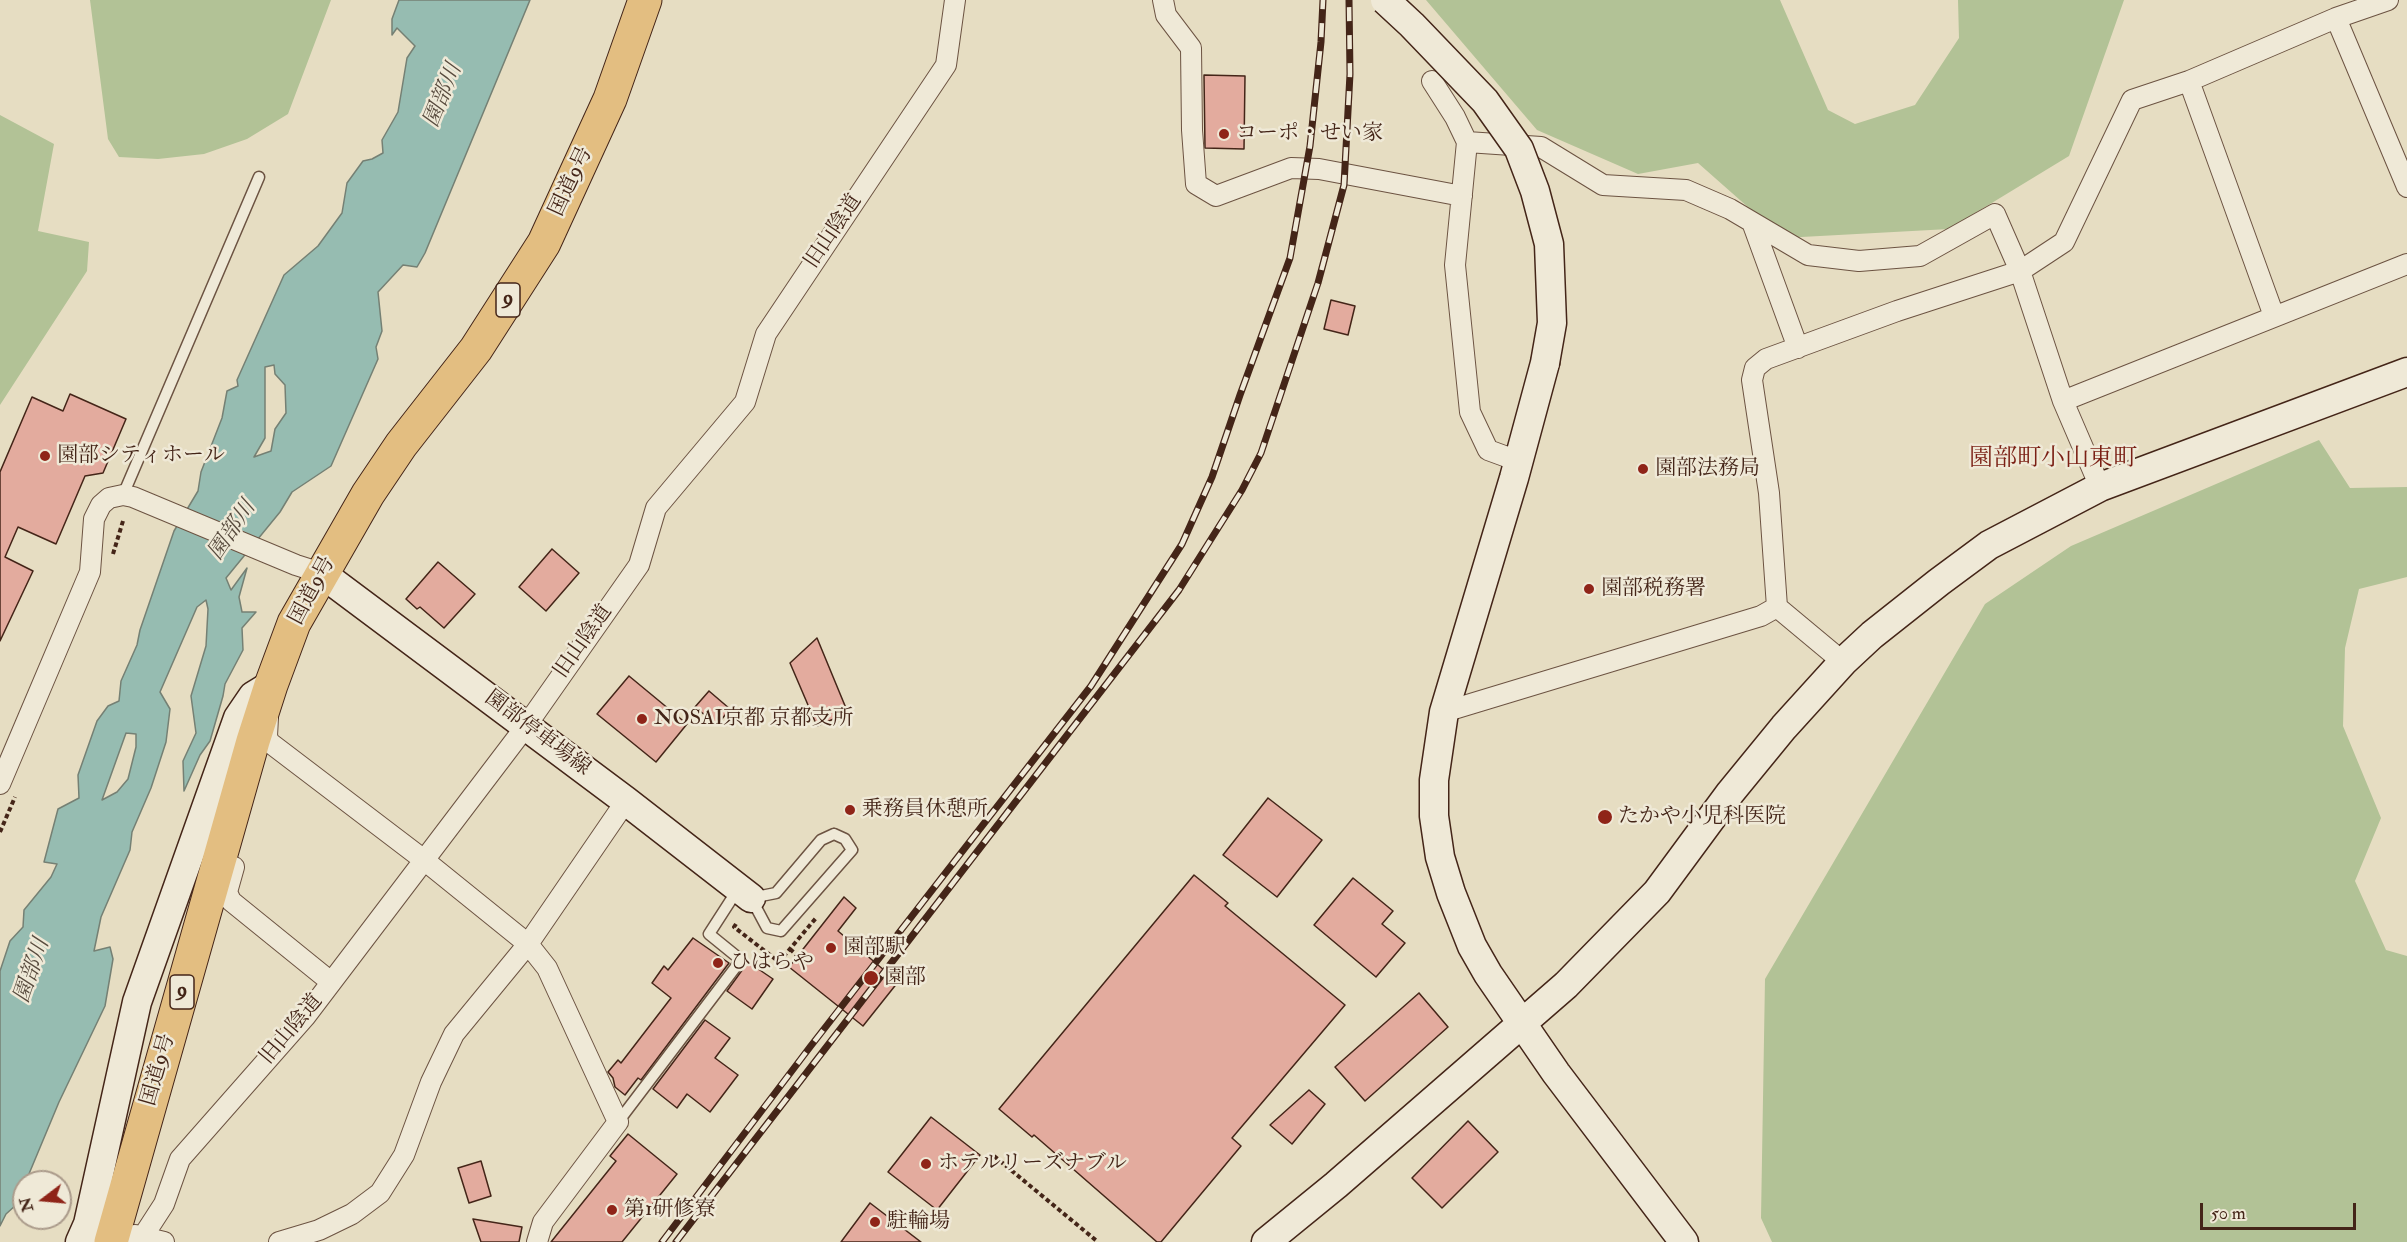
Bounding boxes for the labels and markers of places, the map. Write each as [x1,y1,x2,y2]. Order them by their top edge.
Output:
place label: コーポ・せい家 [1236,121,1383,147]
marker: コーポ・せい家 [1217,127,1231,141]
place label: 園部シティホール [57,443,225,469]
marker: 園部シティホール [38,449,52,463]
place label: 園部法務局 [1655,456,1760,482]
marker: 園部法務局 [1636,462,1650,476]
place label: 園部税務署 [1601,576,1706,602]
marker: 園部税務署 [1582,582,1596,596]
place label: NOSAI京都 京都支所 [654,706,854,732]
marker: NOSAI京都 京都支所 [635,712,649,726]
place label: 乗務員休憩所 [862,797,988,823]
marker: 乗務員休憩所 [843,803,857,817]
place label: たかや小児科医院 [1618,804,1786,830]
marker: たかや小児科医院 [1596,808,1614,826]
place label: 園部駅 [843,935,906,961]
marker: 園部駅 [824,941,838,955]
place label: ひはらや [730,950,814,976]
marker: ひはらや [711,956,725,970]
place label: 園部 [884,965,926,991]
marker: 園部 [862,969,880,987]
place label: ホテルリーズナブル [938,1151,1127,1177]
marker: ホテルリーズナブル [919,1157,933,1171]
place label: 第1研修寮 [624,1197,715,1223]
marker: 第1研修寮 [605,1203,619,1217]
place label: 駐輪場 [887,1209,950,1235]
marker: 駐輪場 [868,1215,882,1229]

